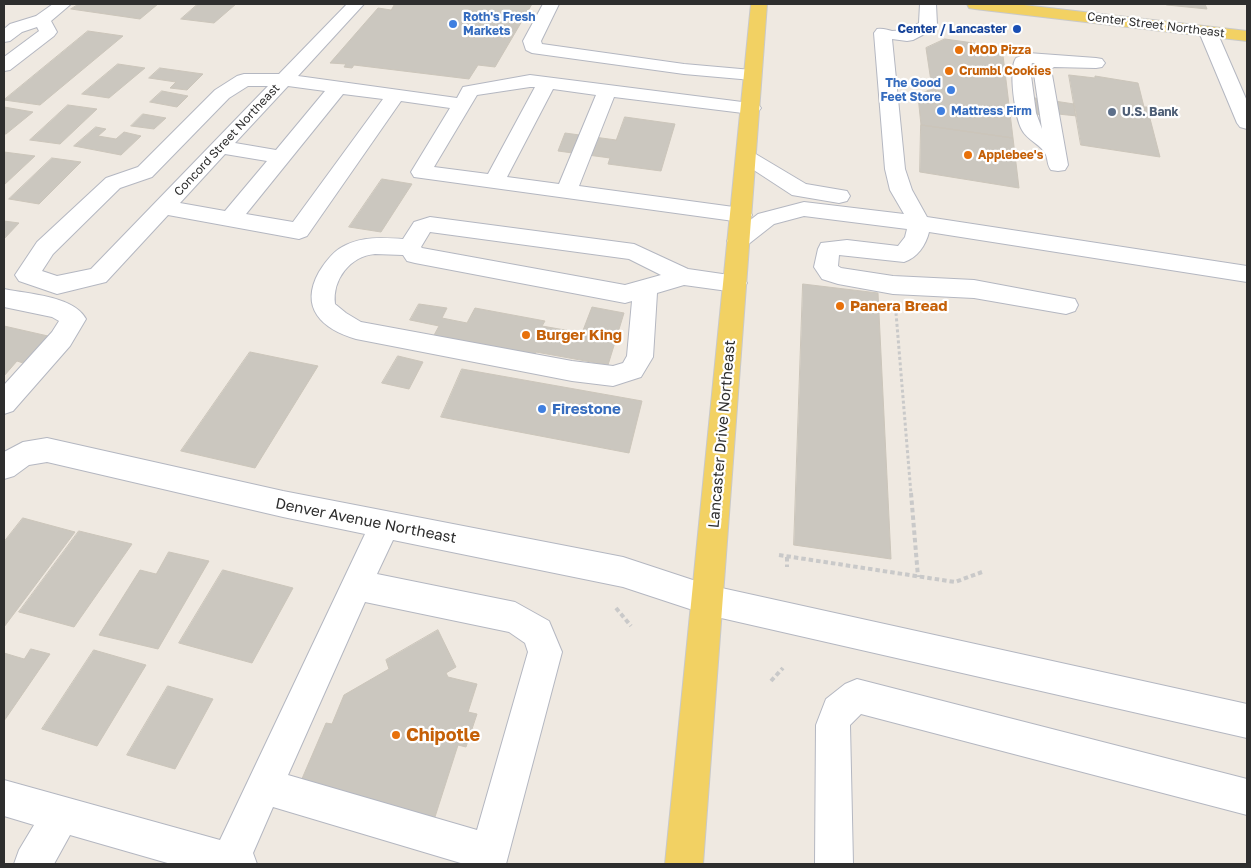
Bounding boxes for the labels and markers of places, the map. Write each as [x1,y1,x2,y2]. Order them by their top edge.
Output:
place label: Roth's Fresh Markets [463,10,536,38]
marker: Roth's Fresh Markets [447,18,459,30]
place label: Center / Lancaster [898,22,1007,36]
marker: Center / Lancaster [1011,23,1023,35]
place label: MOD Pizza [969,43,1031,57]
marker: MOD Pizza [953,44,965,56]
place label: Crumbl Cookies [959,64,1051,78]
marker: Crumbl Cookies [943,65,955,77]
place label: The Good Feet Store [881,76,941,104]
marker: The Good Feet Store [945,84,957,96]
place label: Mattress Firm [951,104,1032,118]
marker: Mattress Firm [935,105,947,117]
place label: U.S. Bank [1122,105,1179,119]
marker: U.S. Bank [1106,106,1118,118]
place label: Applebee's [978,148,1043,162]
marker: Applebee's [962,149,974,161]
place label: Panera Bread [850,297,948,315]
marker: Panera Bread [834,300,846,312]
place label: Burger King [536,326,622,344]
marker: Burger King [520,329,532,341]
place label: Firestone [552,400,621,418]
marker: Firestone [536,403,548,415]
place label: Chipotle [406,724,480,746]
marker: Chipotle [390,729,402,741]

